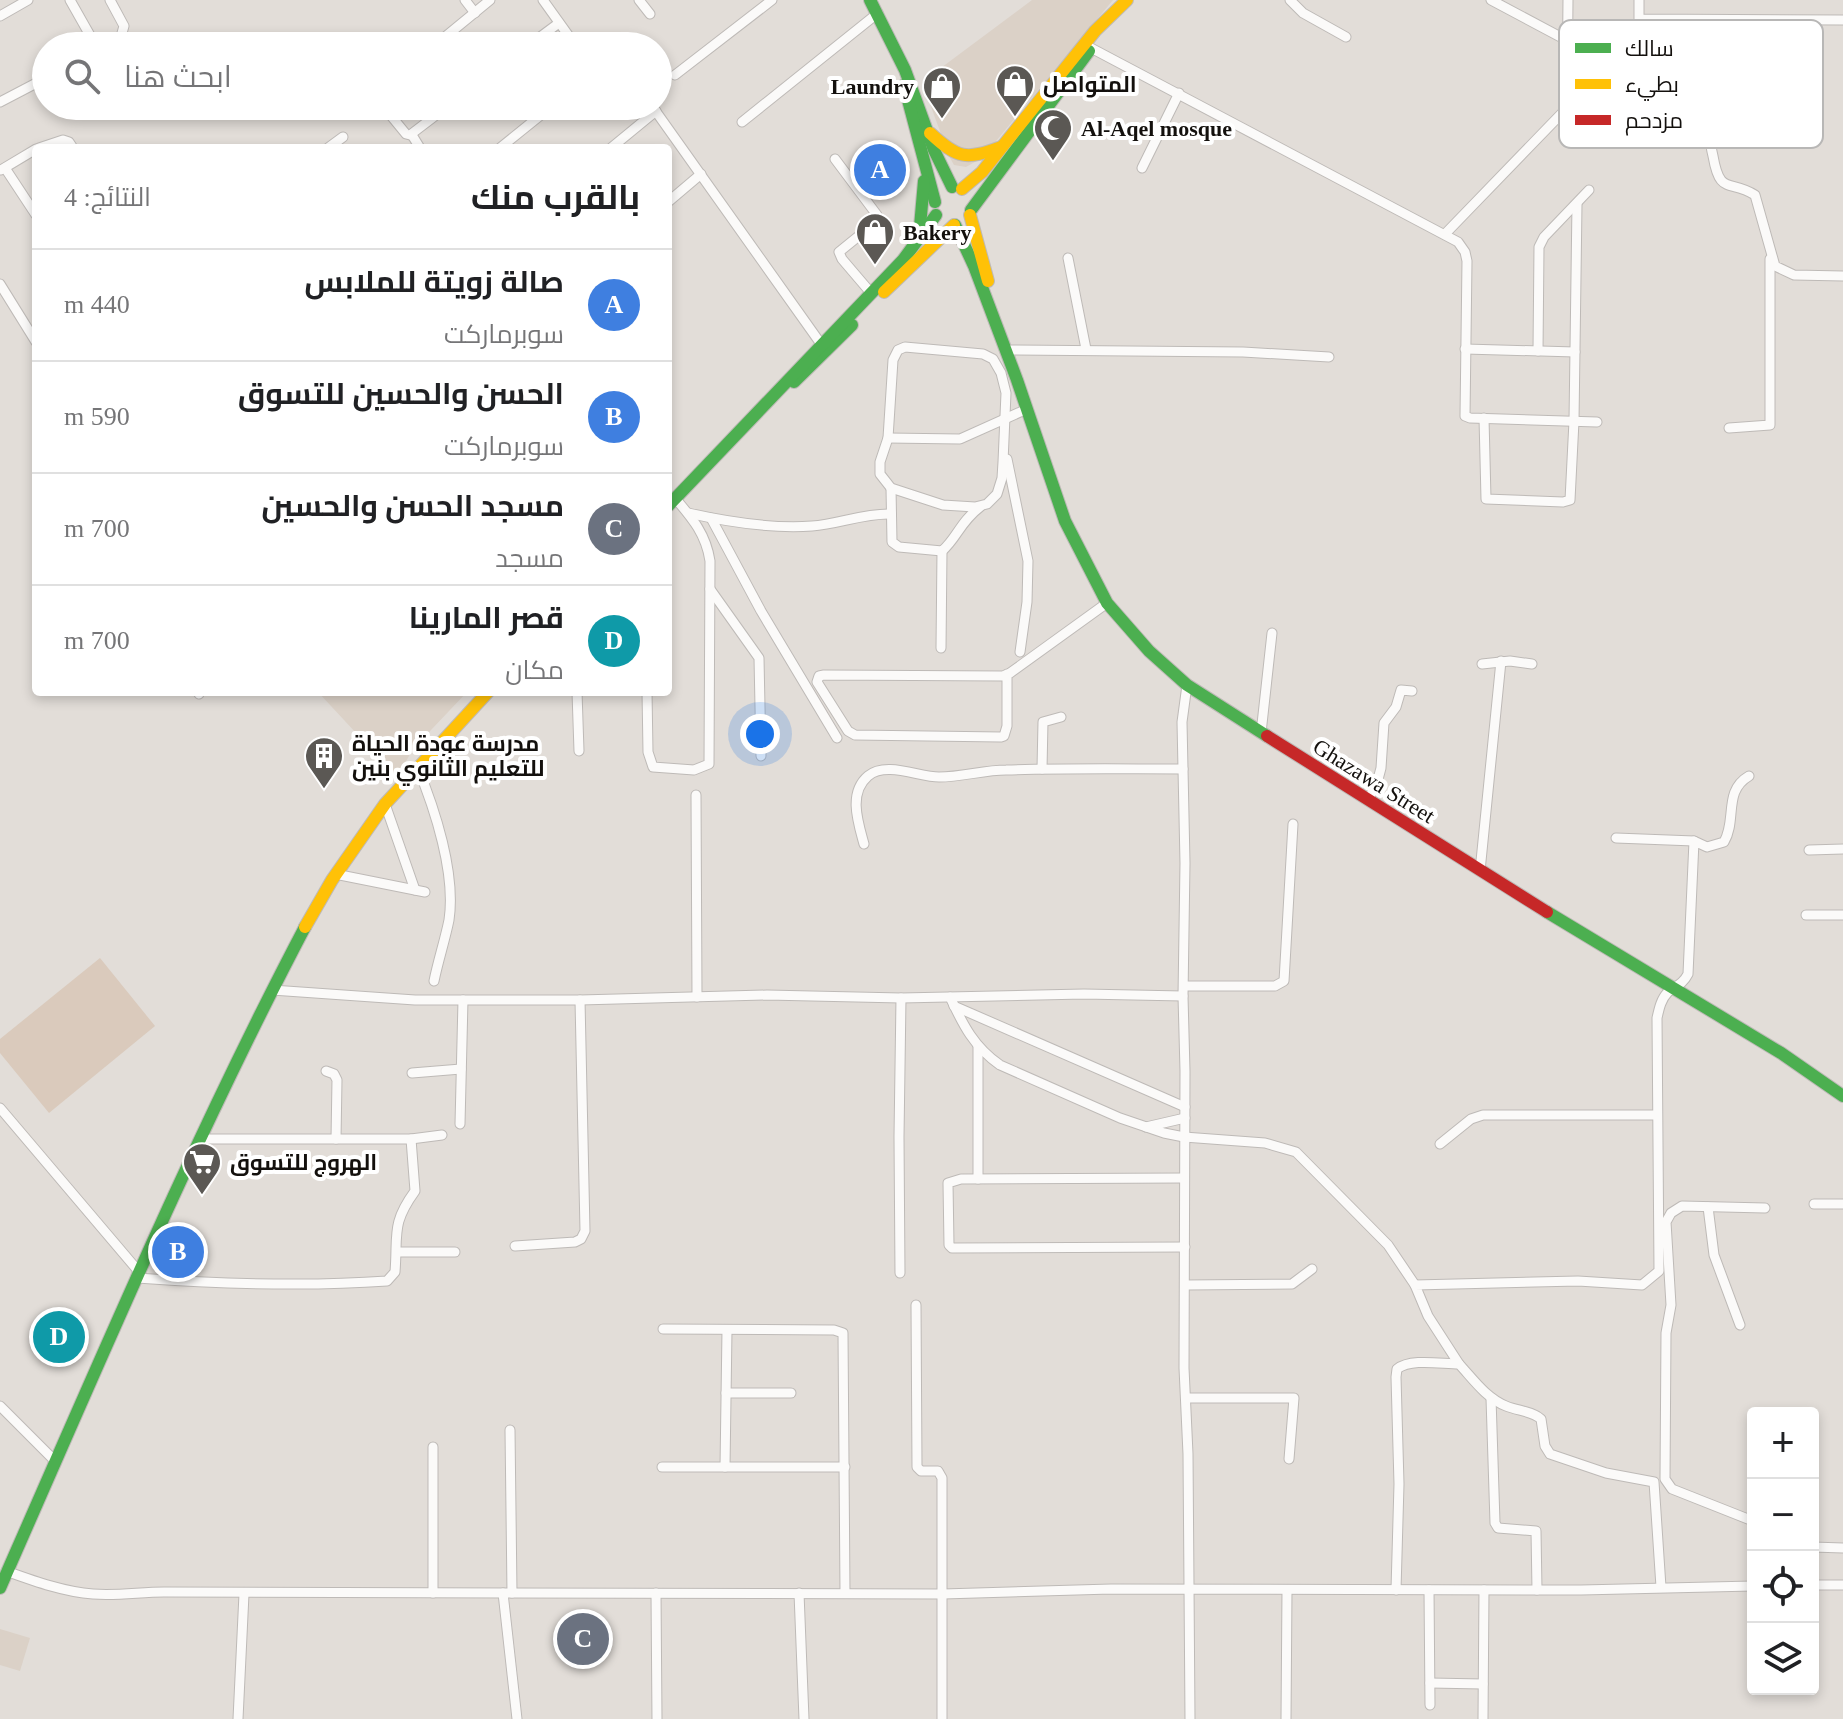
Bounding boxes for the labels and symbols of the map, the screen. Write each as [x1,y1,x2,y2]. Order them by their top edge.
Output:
legend [1559,20,1823,148]
text: سالك [1625,36,1674,61]
shop icon: المتواصل [994,63,1036,118]
shop icon: Laundry [921,65,963,120]
place label: المتواصل [1043,72,1137,98]
text: بطيء [1625,72,1679,101]
place label: Laundry [831,74,914,99]
mosque icon: Al-Aqel mosque [1032,107,1074,162]
text: مزدحم [1625,108,1683,136]
place label: Al-Aqel mosque [1081,116,1232,141]
pin: A [854,140,906,200]
shop icon: Bakery [854,211,896,266]
place label: Bakery [903,220,971,245]
your location [740,714,780,754]
place label: مدرسة عودة الحياة للتعليم الثانوي بنين [352,731,544,786]
street label: Ghazawa Street [1309,734,1439,828]
building icon: مدرسة عودة الحياة للتعليم الثانوي بنين [303,735,345,790]
supermarket icon: الهروج للتسوق [181,1141,223,1196]
place label: الهروج للتسوق [230,1150,377,1177]
pin: B [152,1222,204,1282]
pin: D [33,1307,85,1367]
pin: C [557,1609,609,1669]

